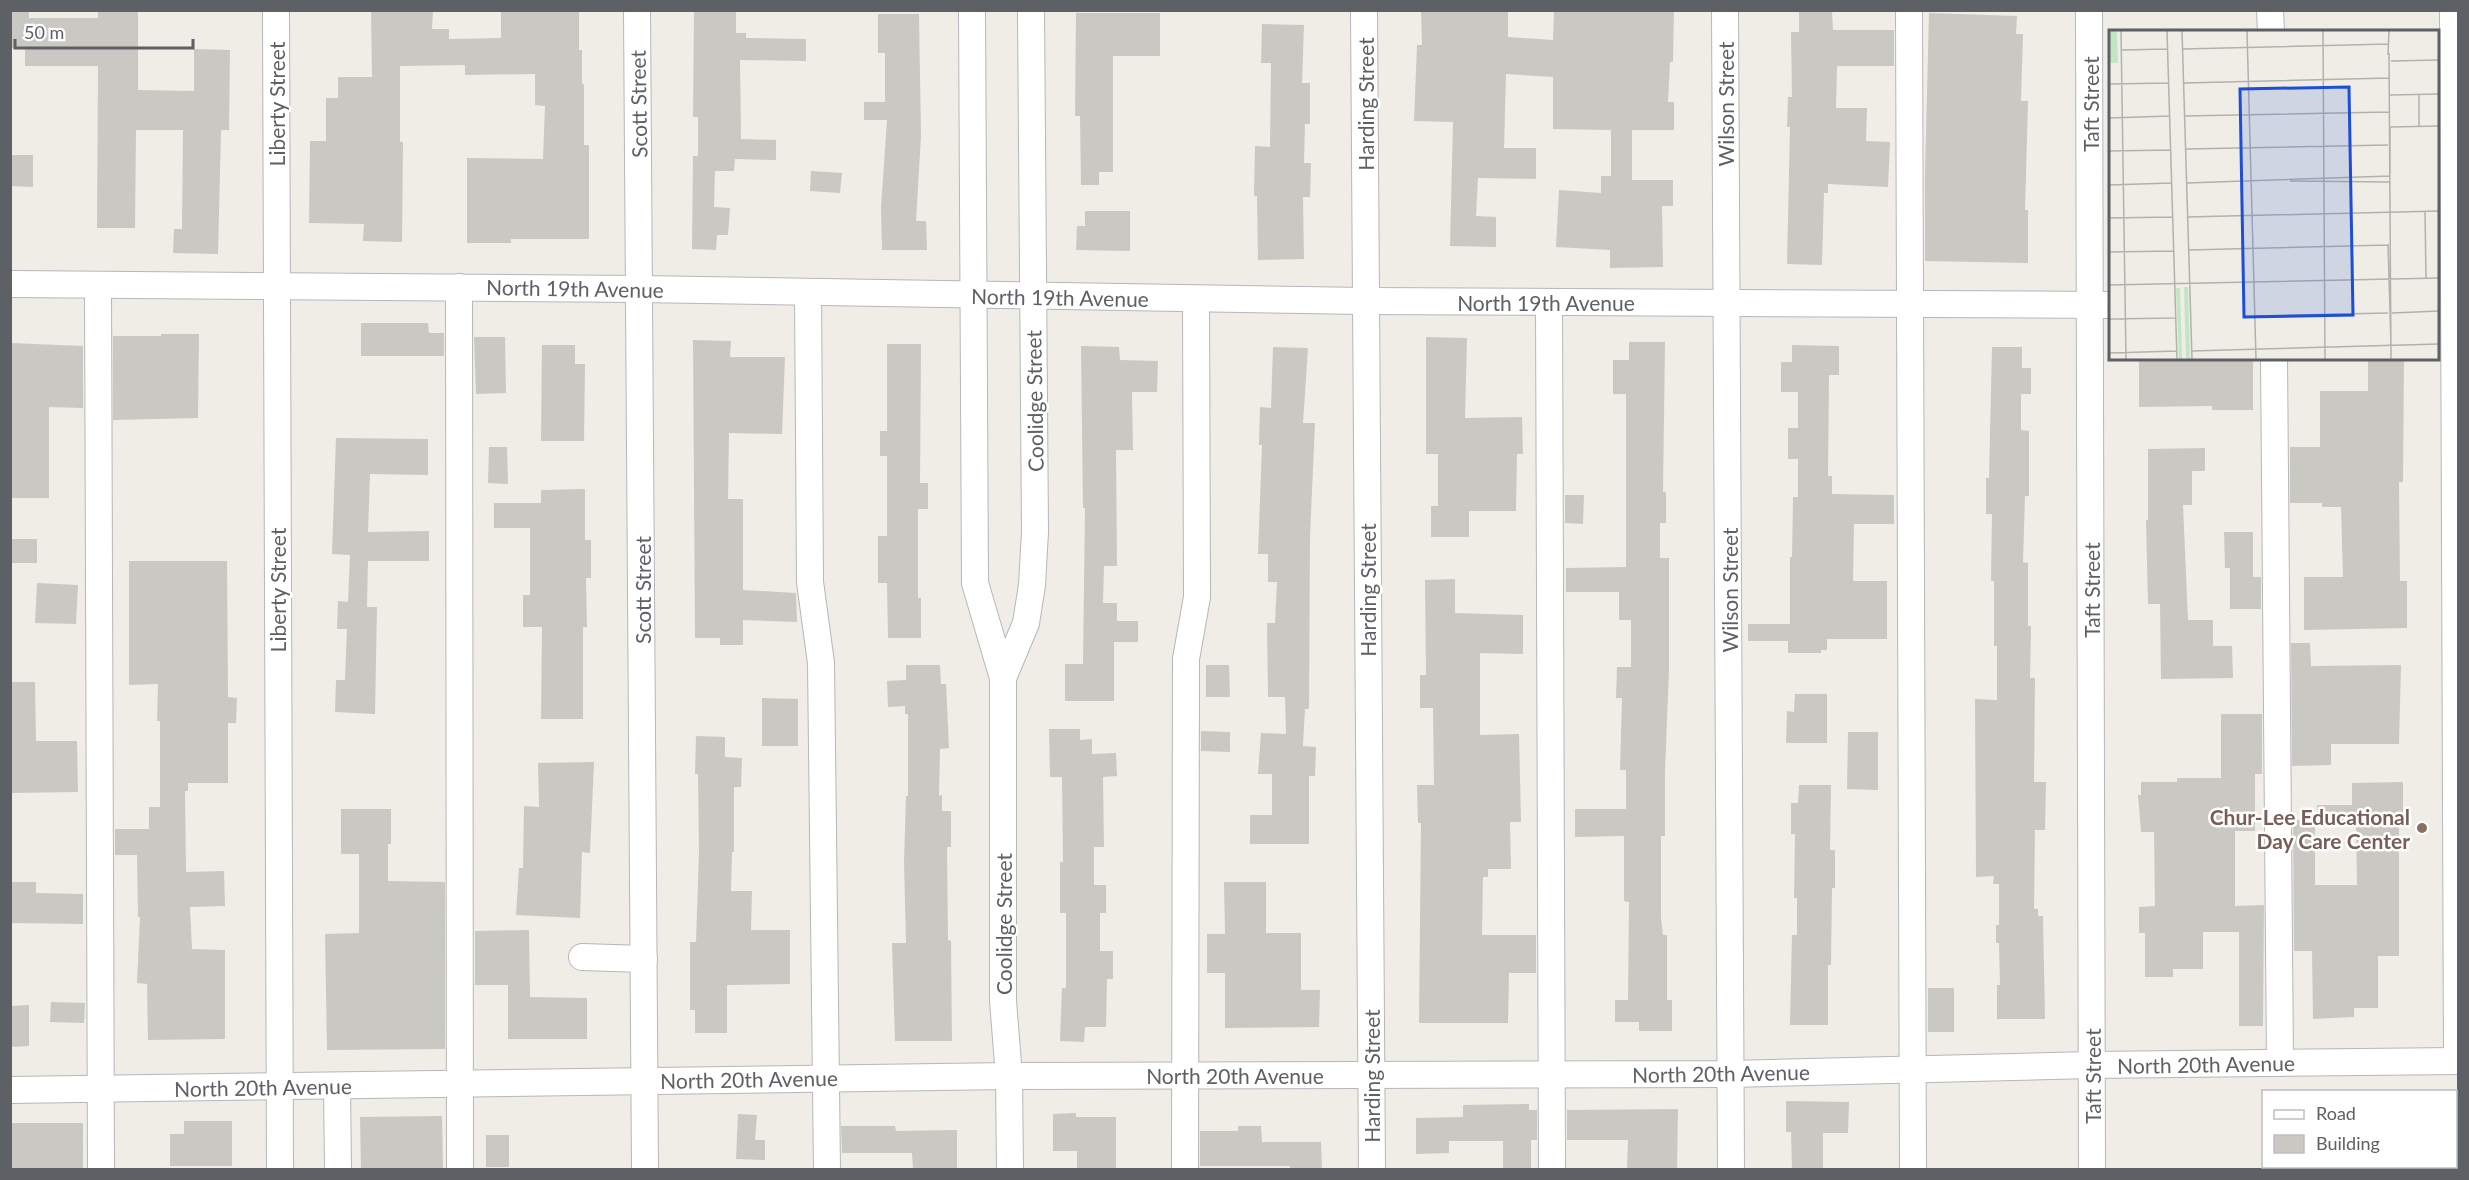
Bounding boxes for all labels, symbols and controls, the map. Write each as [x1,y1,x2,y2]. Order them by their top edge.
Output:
scale bar [15,12,194,50]
text: 50 m [24,21,64,43]
inset map [2109,30,2439,360]
street label: Harding Street [1353,37,1378,171]
street label: Liberty Street [264,41,289,166]
street label: Wilson Street [1713,41,1738,167]
street label: Scott Street [625,49,651,158]
street label: Taft Street [2078,56,2103,152]
street label: North 19th Avenue [486,274,664,302]
street label: North 19th Avenue [971,283,1149,311]
street label: North 19th Avenue [1457,290,1635,315]
street label: Coolidge Street [1020,329,1048,472]
street label: Harding Street [1355,523,1380,657]
street label: Liberty Street [265,527,290,652]
street label: Wilson Street [1717,527,1742,653]
street label: Scott Street [630,536,655,644]
street label: Taft Street [2079,542,2104,638]
place label: Chur-Lee Educational Day Care Center [2210,804,2410,853]
marker: Chur-Lee Educational Day Care Center [2415,821,2429,835]
street label: Coolidge Street [991,853,1016,995]
street label: Harding Street [1359,1009,1384,1143]
street label: Taft Street [2080,1028,2105,1124]
street label: North 20th Avenue [2117,1050,2295,1078]
street label: North 20th Avenue [1632,1059,1810,1087]
street label: North 20th Avenue [1146,1063,1324,1088]
street label: North 20th Avenue [660,1065,838,1093]
street label: North 20th Avenue [174,1073,352,1101]
legend [2262,1090,2457,1168]
text: Road [2316,1102,2356,1124]
text: Building [2316,1132,2380,1154]

